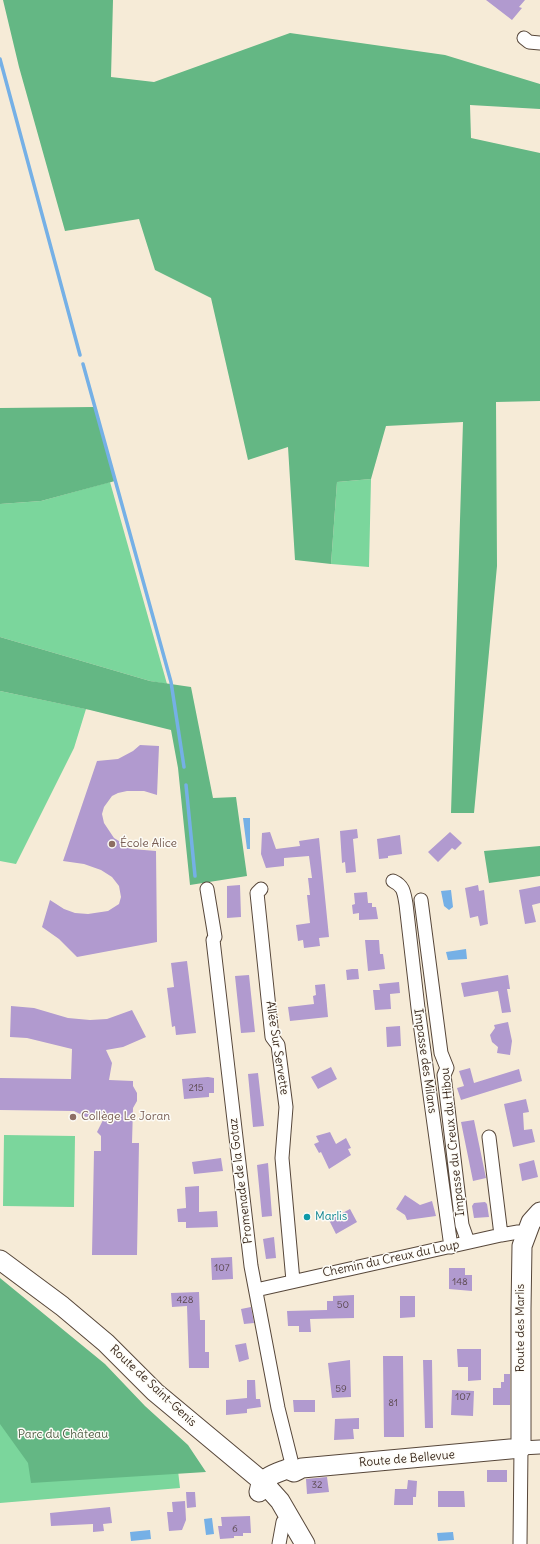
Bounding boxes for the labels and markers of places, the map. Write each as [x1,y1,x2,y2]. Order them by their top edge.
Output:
place label: École Alice [120,837,177,851]
marker: École Alice [107,839,117,849]
place label: Collège Le Joran [81,1110,170,1124]
marker: Collège Le Joran [68,1112,78,1122]
place label: Marlis [315,1210,347,1224]
marker: Marlis [302,1212,312,1222]

